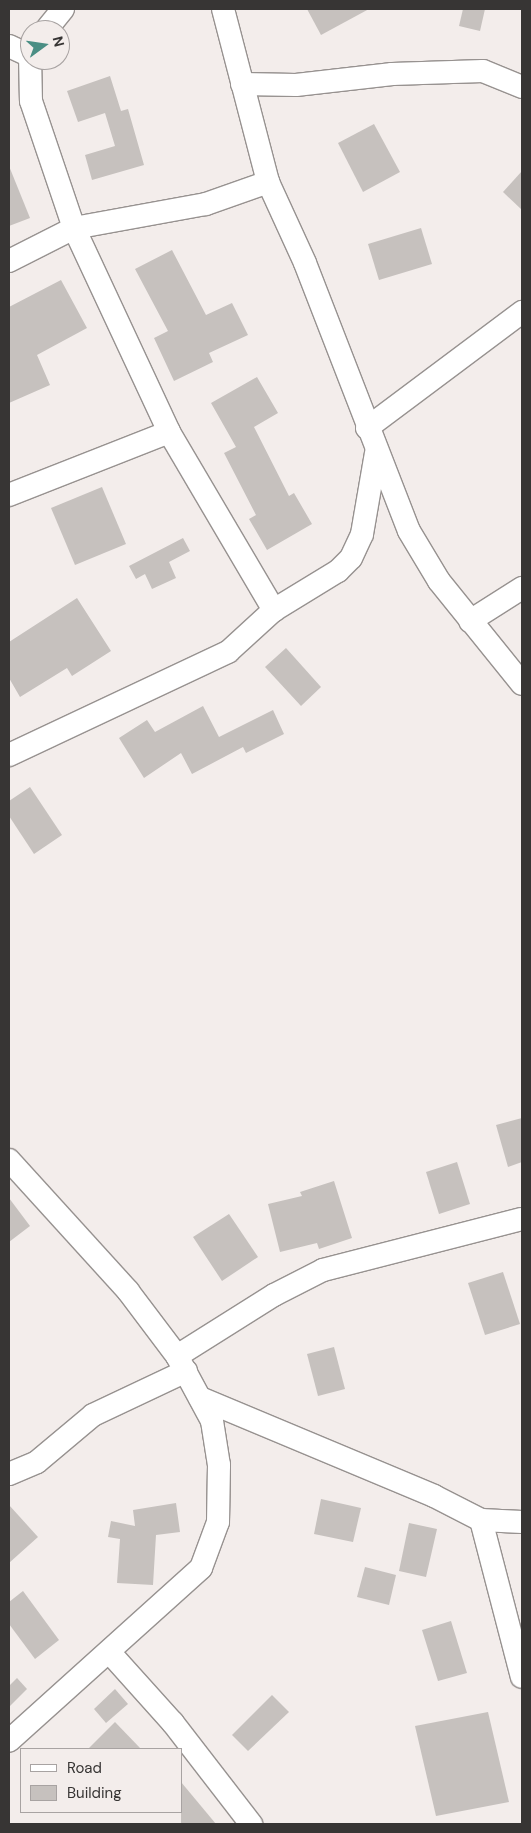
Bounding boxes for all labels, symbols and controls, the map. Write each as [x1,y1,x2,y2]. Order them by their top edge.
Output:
north arrow [20,20,70,70]
text: N [49,34,69,49]
legend [20,1748,182,1813]
text: Road [67,1758,102,1778]
text: Building [67,1783,122,1803]

